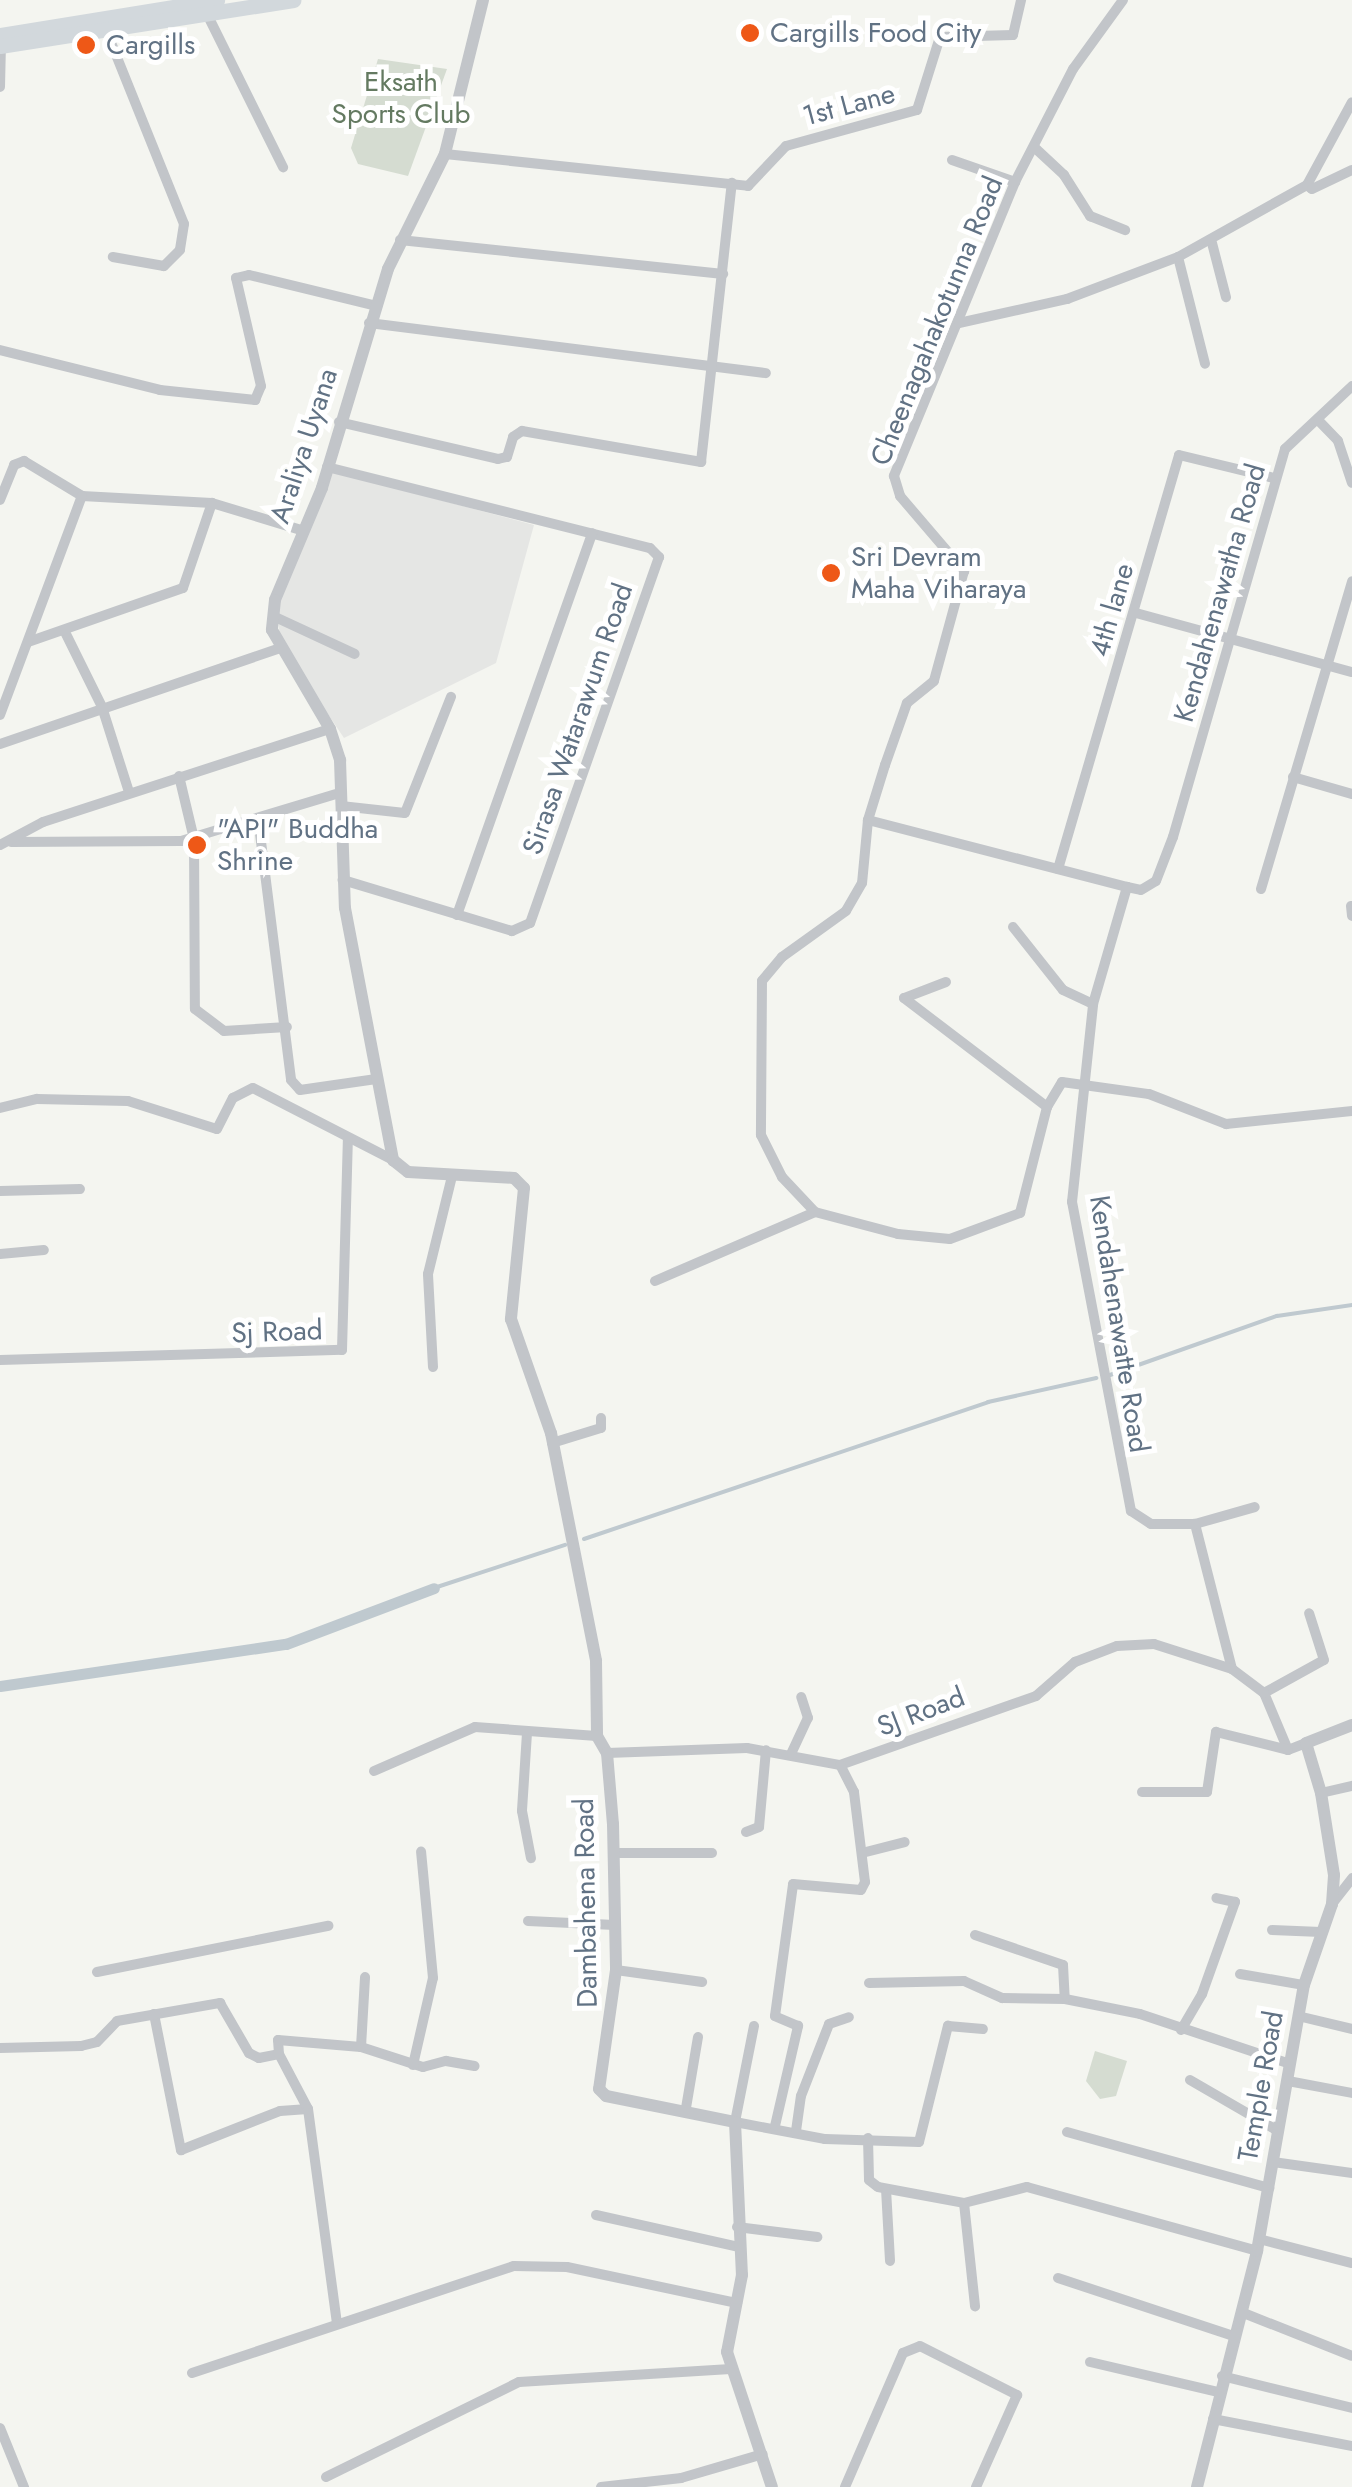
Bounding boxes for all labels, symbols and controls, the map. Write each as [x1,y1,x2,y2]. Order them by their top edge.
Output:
place label: Cargills Food City [770,16,981,50]
marker: Cargills Food City [739,22,761,44]
place label: Cargills [106,28,195,62]
marker: Cargills [75,34,97,56]
park label: Eksath Sports Club [332,65,470,131]
street label: 1st Lane [799,77,899,133]
street label: Cheenagahakotunna Road [864,172,1010,470]
street label: Araliya Uyana [263,364,345,528]
street label: Kendahenawatha Road [1167,460,1273,726]
place label: Sri Devram Maha Viharaya [851,540,1026,606]
street label: 4th lane [1083,560,1141,660]
marker: Sri Devram Maha Viharaya [820,562,842,584]
street label: Sirasa Watarawum Road [516,579,640,859]
place label: "API" Buddha Shrine [217,812,378,878]
marker: "API" Buddha Shrine [186,834,208,856]
street label: Kendahenawatte Road [1082,1193,1156,1455]
street label: Sj Road [231,1314,323,1350]
street label: SJ Road [873,1680,969,1744]
street label: Dambahena Road [567,1798,605,2008]
street label: Temple Road [1231,2008,1291,2164]

